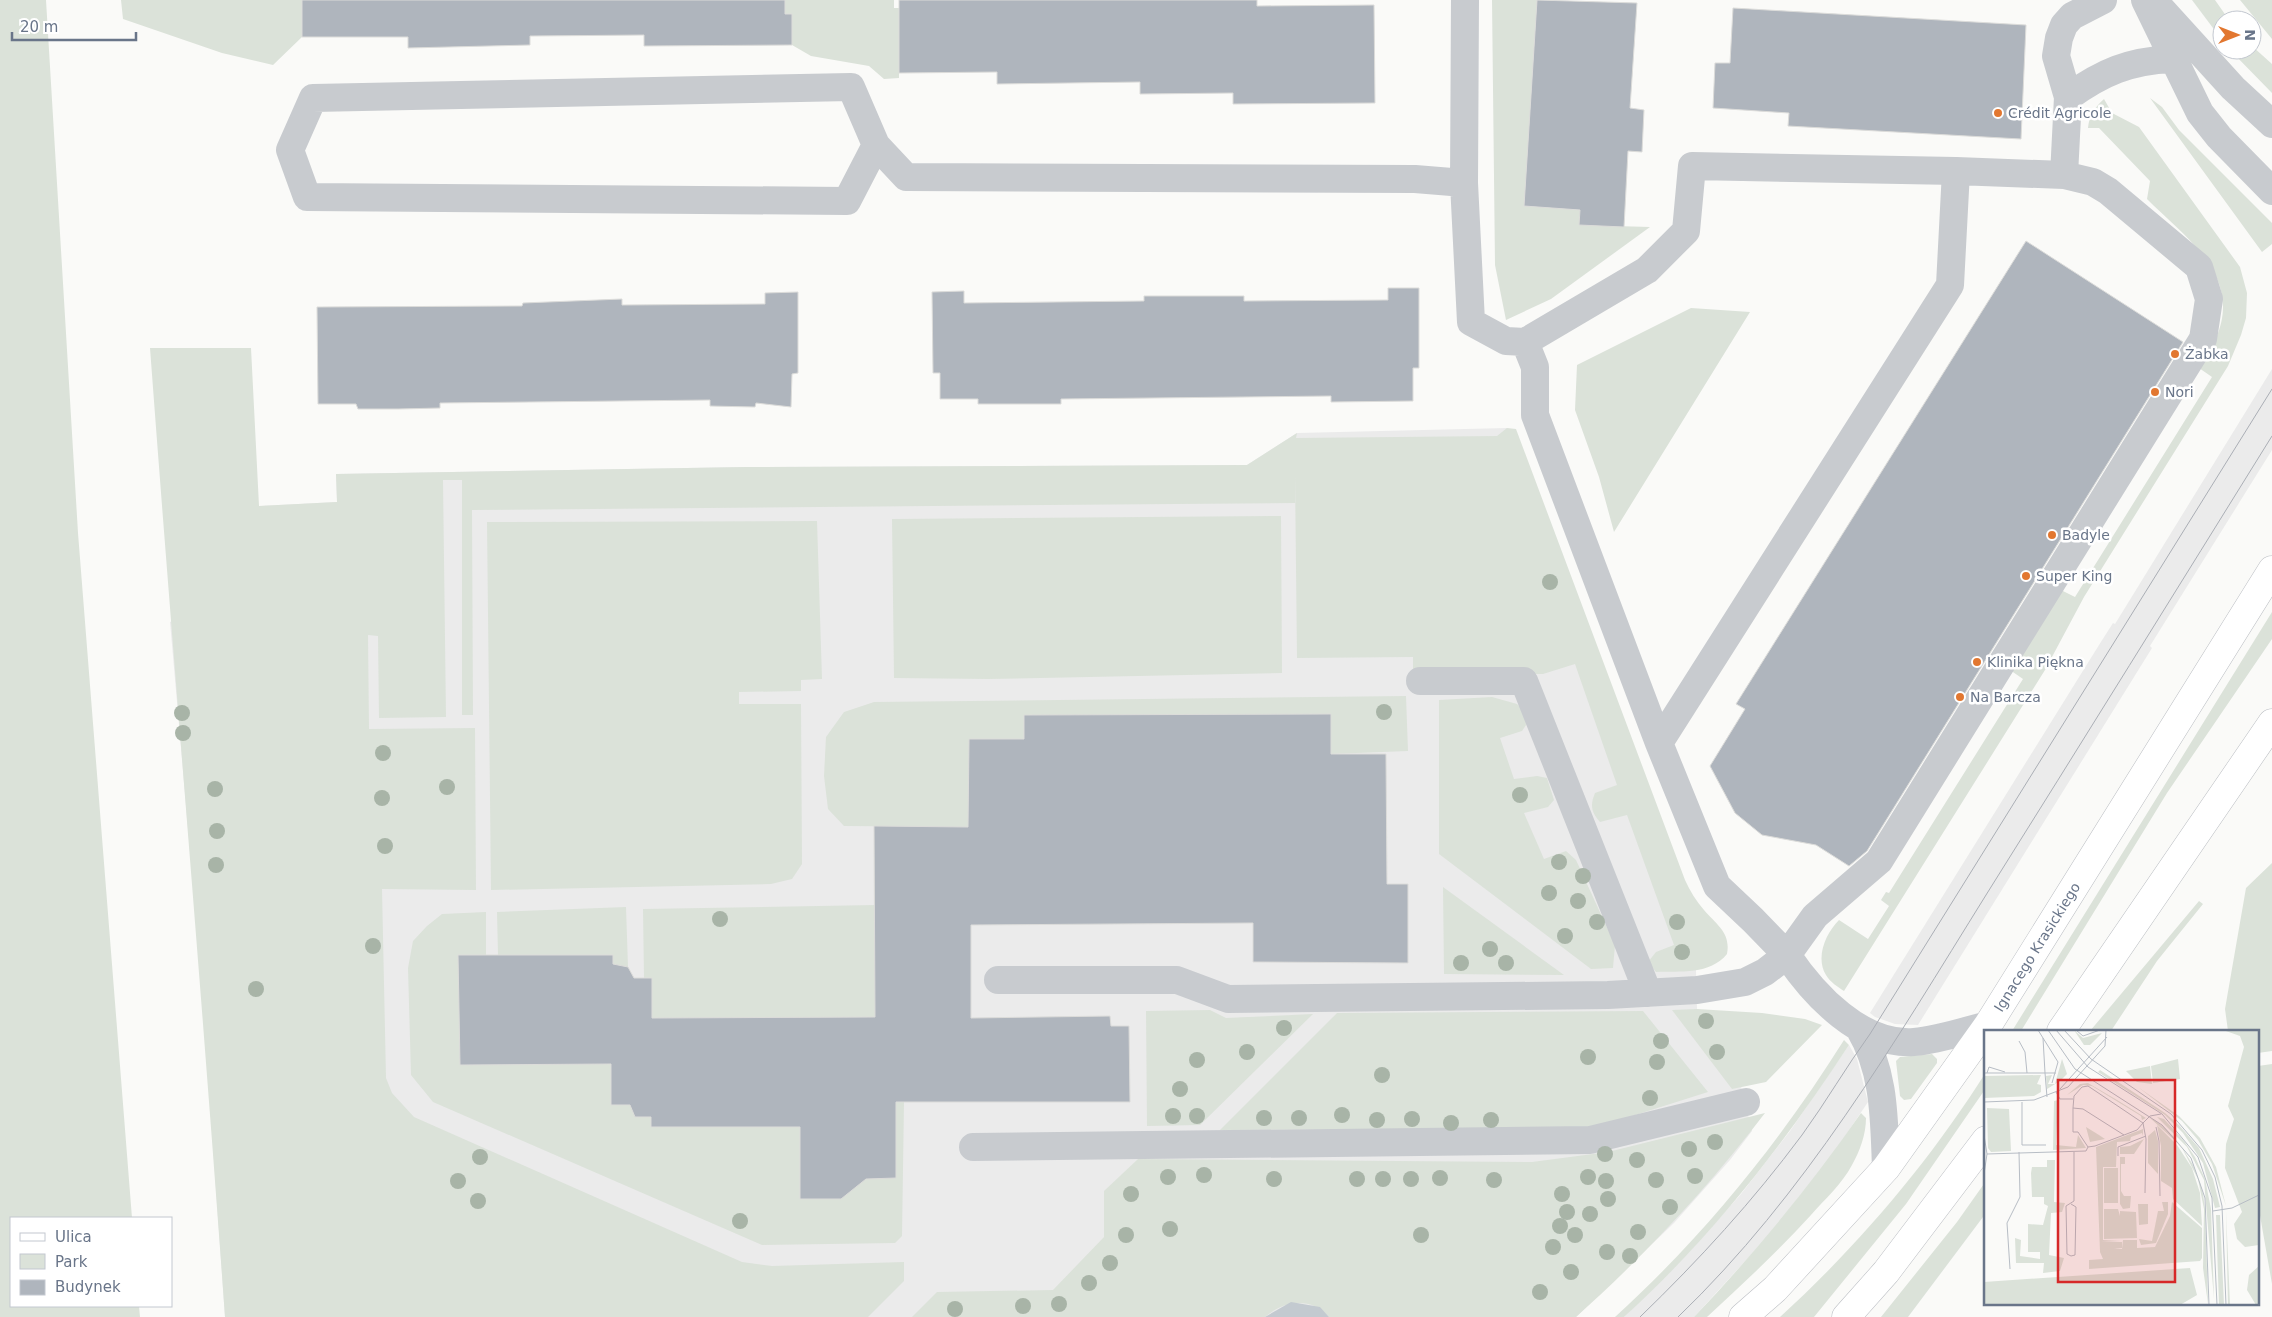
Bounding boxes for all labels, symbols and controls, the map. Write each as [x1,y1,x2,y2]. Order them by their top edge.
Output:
scale bar [12,10,136,42]
north arrow [2212,10,2262,60]
text: 20 m [20,18,58,36]
text: N [2242,29,2258,41]
place label: Crédit Agricole [2008,105,2111,121]
marker: Crédit Agricole [1992,107,2004,119]
place label: Żabka [2185,345,2229,362]
marker: Żabka [2169,348,2181,360]
place label: Nori [2165,384,2194,400]
marker: Nori [2149,386,2161,398]
place label: Badyle [2062,527,2110,543]
marker: Badyle [2046,529,2058,541]
place label: Super King [2036,568,2112,584]
marker: Super King [2020,570,2032,582]
place label: Klinika Piękna [1987,654,2084,670]
marker: Klinika Piękna [1971,656,1983,668]
place label: Na Barcza [1970,689,2041,705]
marker: Na Barcza [1954,691,1966,703]
street label: Ignacego Krasickiego [1991,880,2083,1014]
inset map [1984,1030,2260,1304]
legend [10,1217,172,1307]
text: Ulica [55,1228,92,1246]
text: Park [55,1253,88,1271]
text: Budynek [55,1278,121,1296]

